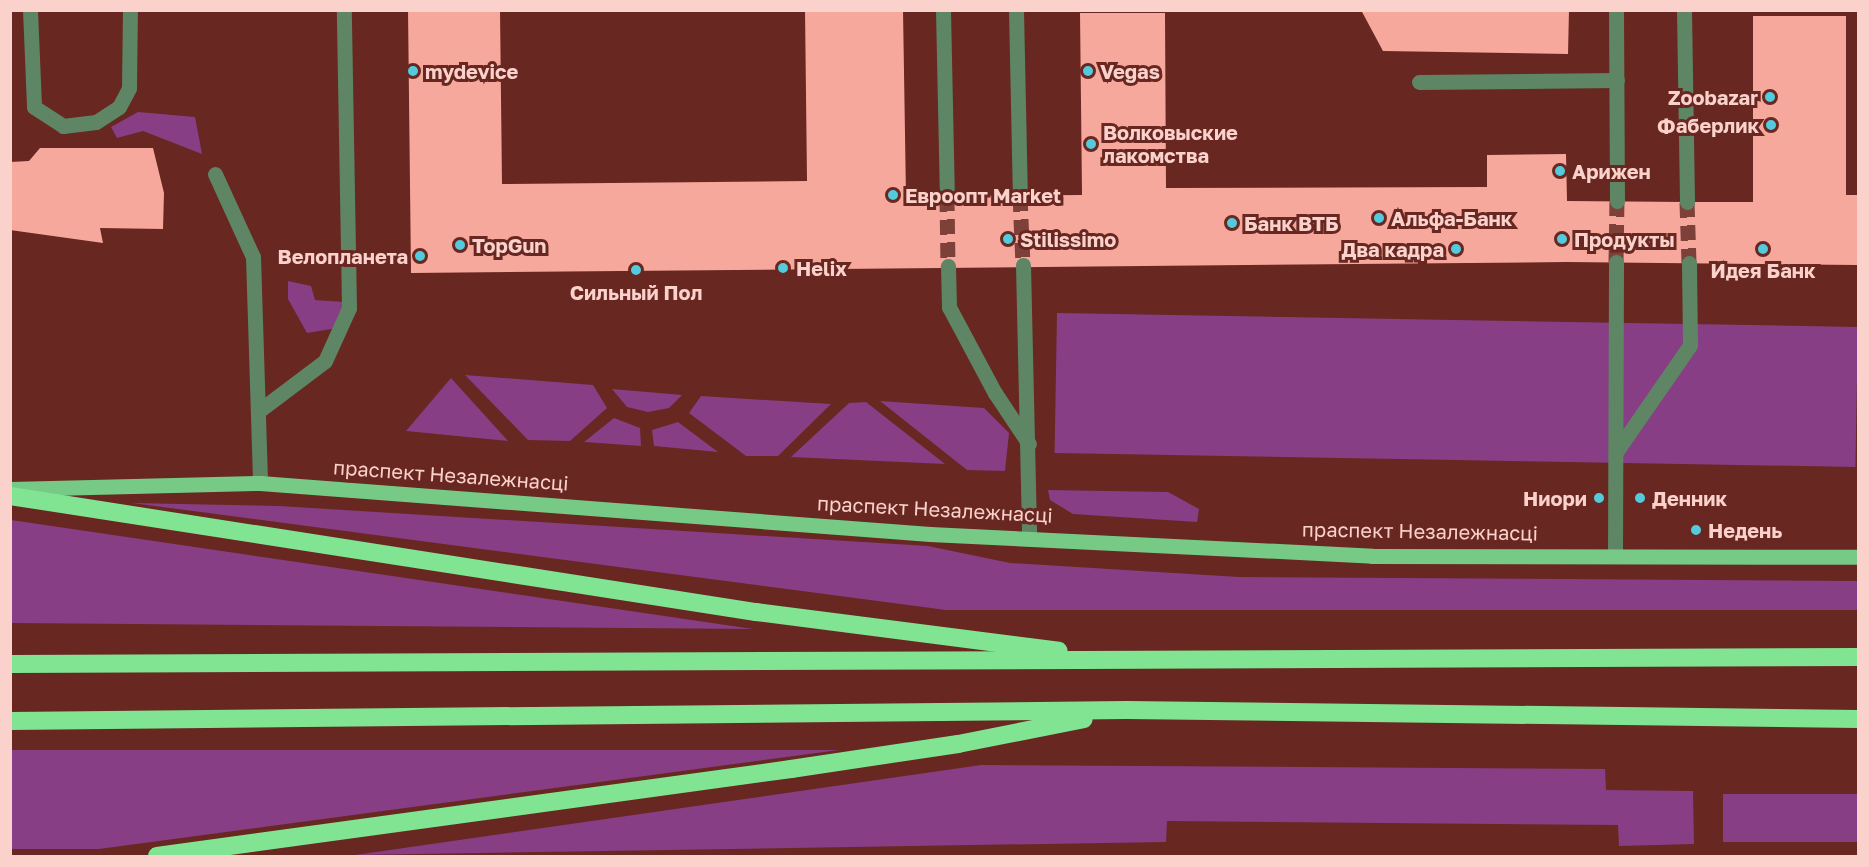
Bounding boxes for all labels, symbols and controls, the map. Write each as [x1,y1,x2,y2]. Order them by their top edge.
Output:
place label: mydevice [425,59,518,83]
place label: Vegas [1100,59,1160,83]
marker: mydevice [406,64,420,78]
marker: Vegas [1081,64,1095,78]
place label: Zoobazar [1668,85,1758,109]
marker: Zoobazar [1763,90,1777,104]
place label: Фаберлик [1657,113,1759,137]
marker: Фаберлик [1764,118,1778,132]
place label: Волковыские лакомства [1103,120,1238,167]
marker: Волковыские лакомства [1084,137,1098,151]
place label: Арижен [1572,159,1651,183]
marker: Арижен [1553,164,1567,178]
place label: Евроопт Market [905,183,1061,207]
marker: Евроопт Market [886,188,900,202]
place label: Альфа-Банк [1391,206,1512,230]
place label: Банк ВТБ [1244,211,1339,235]
marker: Альфа-Банк [1372,211,1386,225]
marker: Банк ВТБ [1225,216,1239,230]
place label: Stilissimo [1020,227,1116,251]
place label: Продукты [1574,227,1675,251]
marker: Stilissimo [1001,232,1015,246]
marker: Продукты [1555,232,1569,246]
place label: TopGun [472,233,546,257]
place label: Два кадра [1341,237,1444,261]
marker: TopGun [453,238,467,252]
marker: Два кадра [1449,242,1463,256]
marker: Идея Банк [1756,242,1770,256]
place label: Велопланета [278,244,408,268]
marker: Велопланета [413,249,427,263]
place label: Helix [796,256,847,280]
place label: Идея Банк [1710,258,1816,282]
marker: Helix [774,259,792,277]
marker: Сильный Пол [629,263,643,277]
place label: Сильный Пол [570,280,702,304]
street label: праспект Незалежнасці [332,455,570,495]
place label: Ниори [1523,486,1587,510]
place label: Денник [1652,486,1727,510]
street label: праспект Незалежнасці [817,491,1053,527]
marker: Ниори [1592,491,1606,505]
marker: Денник [1633,491,1647,505]
street label: праспект Незалежнасці [1302,517,1538,545]
place label: Недень [1708,518,1782,542]
marker: Недень [1689,523,1703,537]

